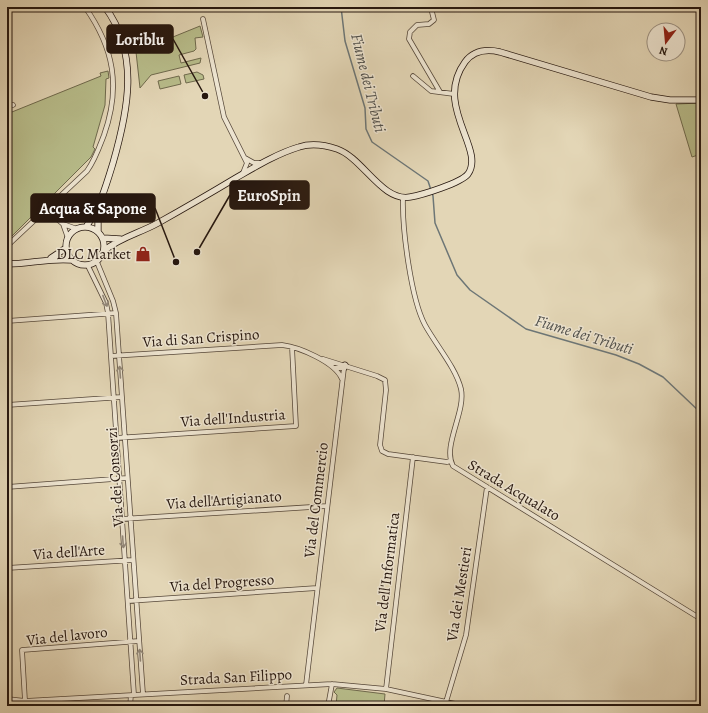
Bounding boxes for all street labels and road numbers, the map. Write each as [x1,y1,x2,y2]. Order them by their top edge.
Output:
street label: Via di San Crispino [141,324,260,352]
street label: Via dell'Industria [179,404,286,432]
street label: Via dei Consorzi [102,426,129,529]
street label: Via del Commercio [299,441,333,560]
street label: Strada Acqualato [464,455,564,525]
street label: Via dell'Artigianato [165,486,282,514]
street label: Via dell'Informatica [370,511,404,634]
street label: Via dell'Arte [31,539,106,565]
street label: Via dei Mestieri [441,545,476,644]
street label: Via del Progresso [168,569,275,597]
street label: Via del lavoro [24,622,109,650]
street label: Strada San Filippo [179,664,293,690]

